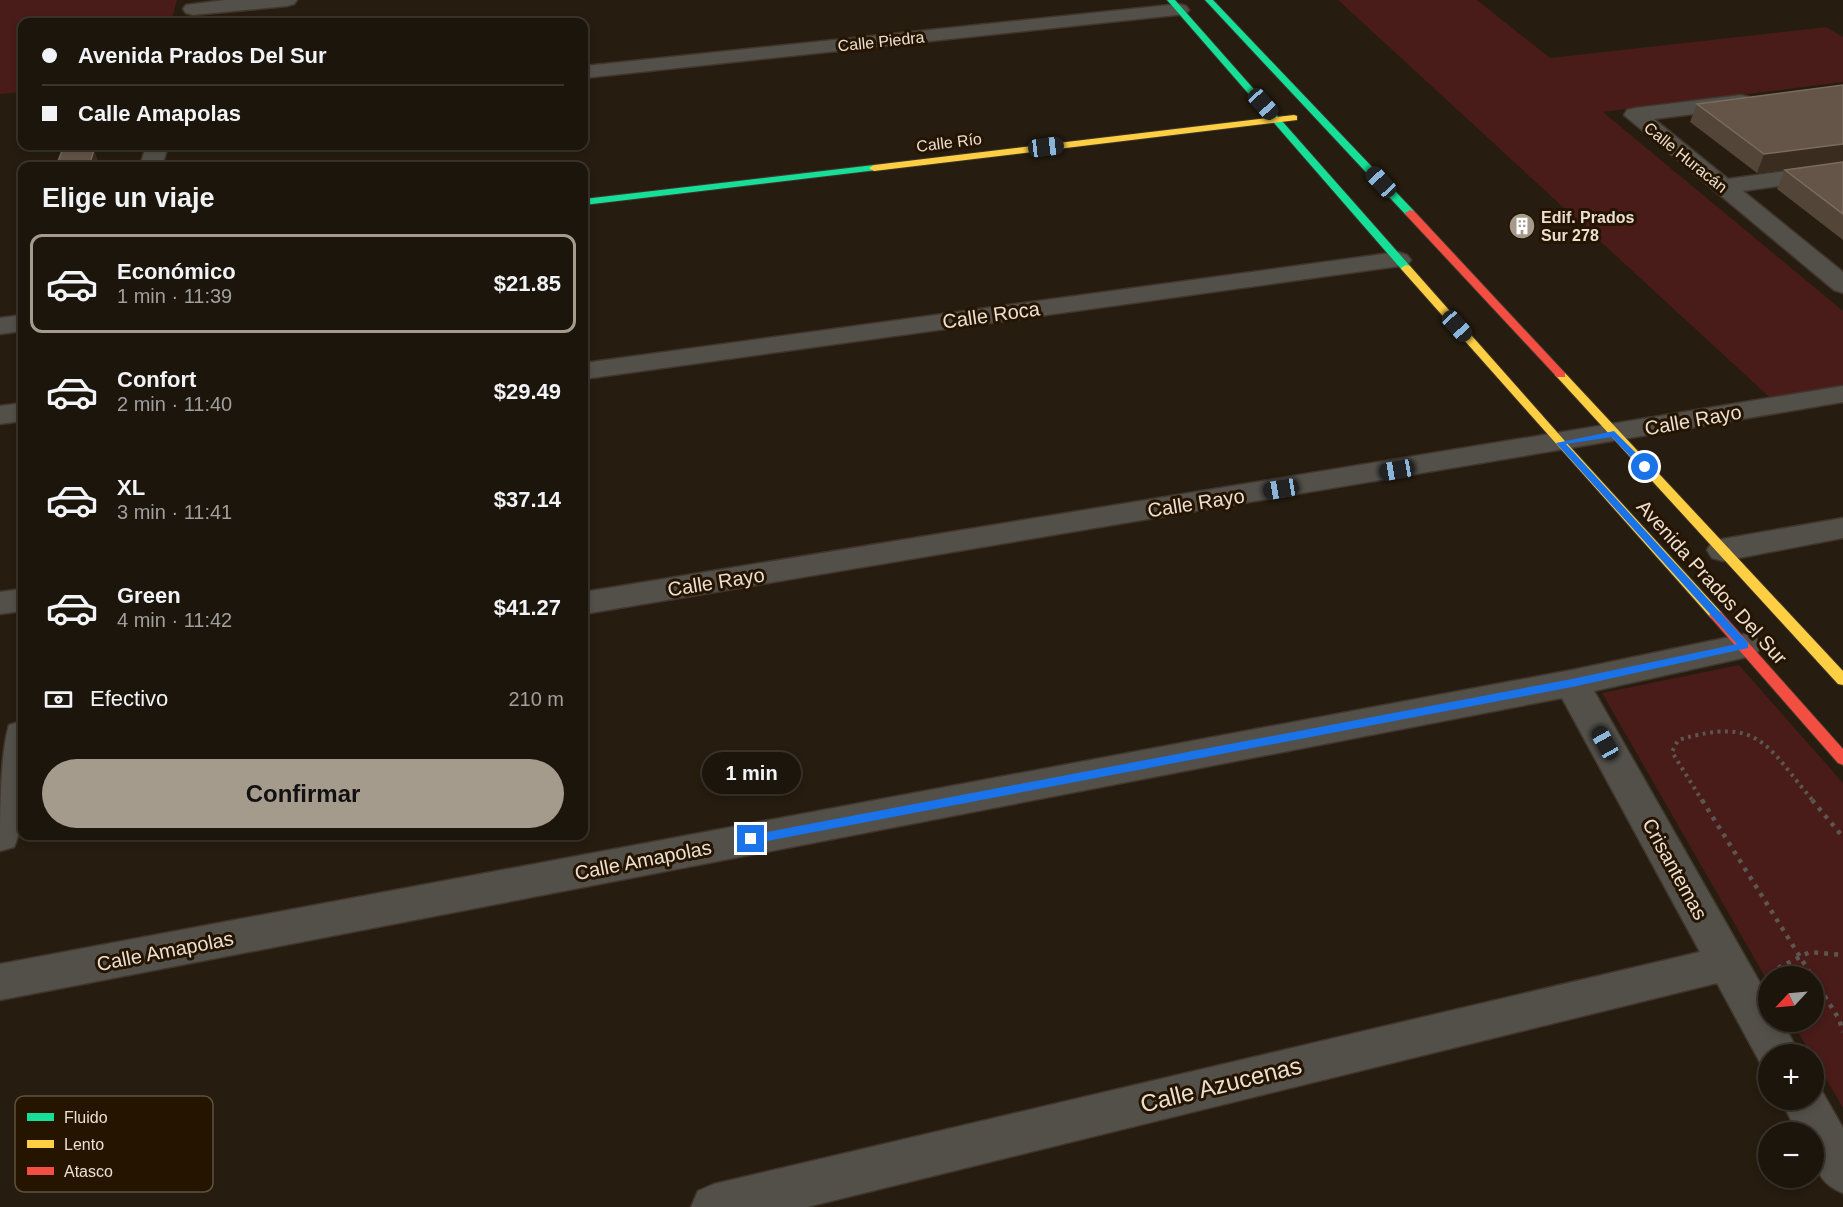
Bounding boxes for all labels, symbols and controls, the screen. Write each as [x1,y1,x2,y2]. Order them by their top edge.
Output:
street label: Calle Piedra [837,28,925,55]
text: Avenida Prados Del Sur [78,43,327,68]
car [1244,85,1282,123]
text: Calle Amapolas [78,101,241,126]
street label: Calle Huracán [1641,119,1730,196]
street label: Calle Río [915,130,983,155]
car [1027,136,1065,158]
car [1362,163,1400,201]
text: Elige un viaje [42,183,215,213]
place label: Edif. Prados Sur 278 [1541,209,1634,244]
building icon: Edif. Prados Sur 278 [1507,211,1537,241]
icon: car [45,257,99,311]
text: Económico [117,259,236,284]
text: $21.85 [494,271,561,296]
text: 1 min · 11:39 [117,285,232,307]
street label: Calle Roca [941,297,1042,333]
car [1438,307,1476,345]
icon: car [45,365,99,419]
text: Confort [117,367,196,392]
text: $29.49 [494,379,561,404]
text: 2 min · 11:40 [117,393,232,415]
street label: Calle Rayo [1643,401,1743,439]
route start [1631,453,1658,480]
car [1378,458,1416,482]
icon: car [45,473,99,527]
text: XL [117,475,145,500]
car [1262,477,1300,501]
street label: Calle Rayo [1146,484,1246,522]
text: $37.14 [494,487,561,512]
street label: Avenida Prados Del Sur [1633,495,1792,669]
text: 3 min · 11:41 [117,501,232,523]
street label: Calle Rayo [666,563,766,601]
icon: car [45,581,99,635]
text: Green [117,583,181,608]
text: $41.27 [494,595,561,620]
text: 4 min · 11:42 [117,609,232,631]
icon: cash [42,683,75,716]
text: Efectivo [90,686,168,711]
text: 210 m [508,688,564,710]
car [1588,723,1622,763]
callout: 1 min [702,752,801,794]
button: Confirmar [42,759,564,828]
text: 1 min [725,762,778,784]
street label: Crisantemas [1638,815,1712,923]
route end [737,825,764,852]
street label: Calle Amapolas [573,836,713,884]
street label: Calle Amapolas [95,927,235,975]
north arrow [1758,966,1824,1032]
map controls [1758,966,1824,1188]
button: + [1758,1044,1824,1110]
street label: Calle Azucenas [1137,1051,1304,1118]
legend [15,1096,213,1192]
text: Fluido [64,1109,108,1126]
button: − [1758,1122,1824,1188]
text: Lento [64,1136,104,1153]
text: Atasco [64,1163,113,1180]

